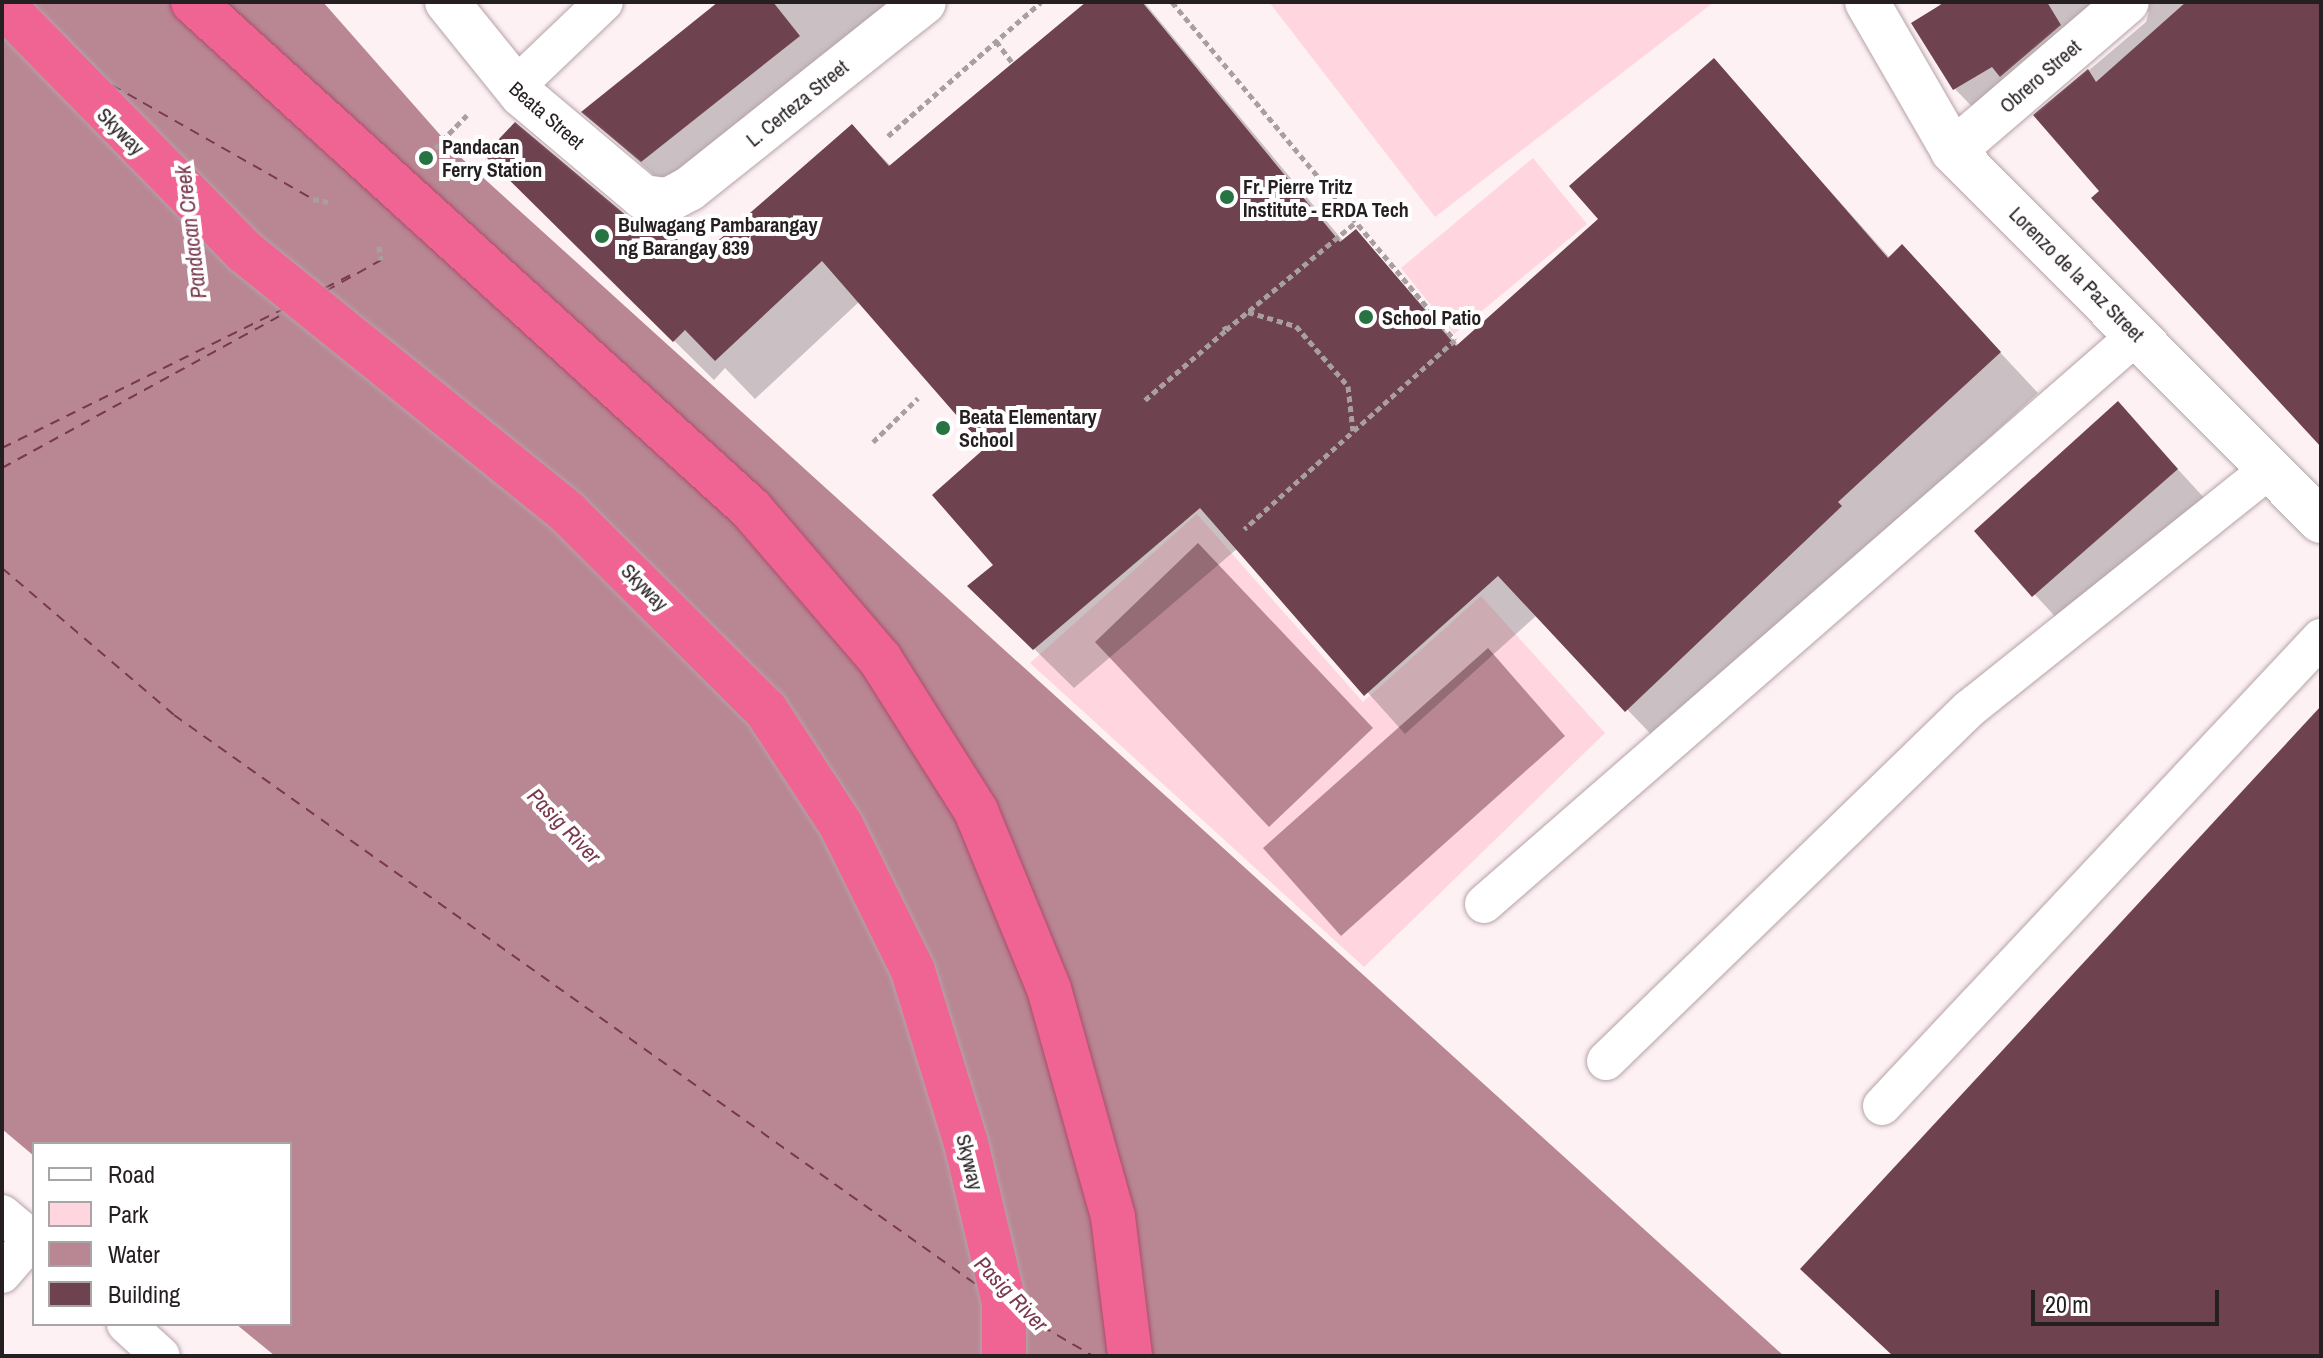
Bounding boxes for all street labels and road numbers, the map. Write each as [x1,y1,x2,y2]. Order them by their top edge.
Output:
street label: Obrero Street [1995,34,2085,118]
street label: L. Certeza Street [741,55,853,151]
street label: Beata Street [505,76,589,154]
street label: Skyway [93,103,149,159]
street label: Lorenzo de la Paz Street [2005,202,2149,346]
street label: Skyway [617,559,673,615]
street label: Skyway [952,1132,988,1192]

